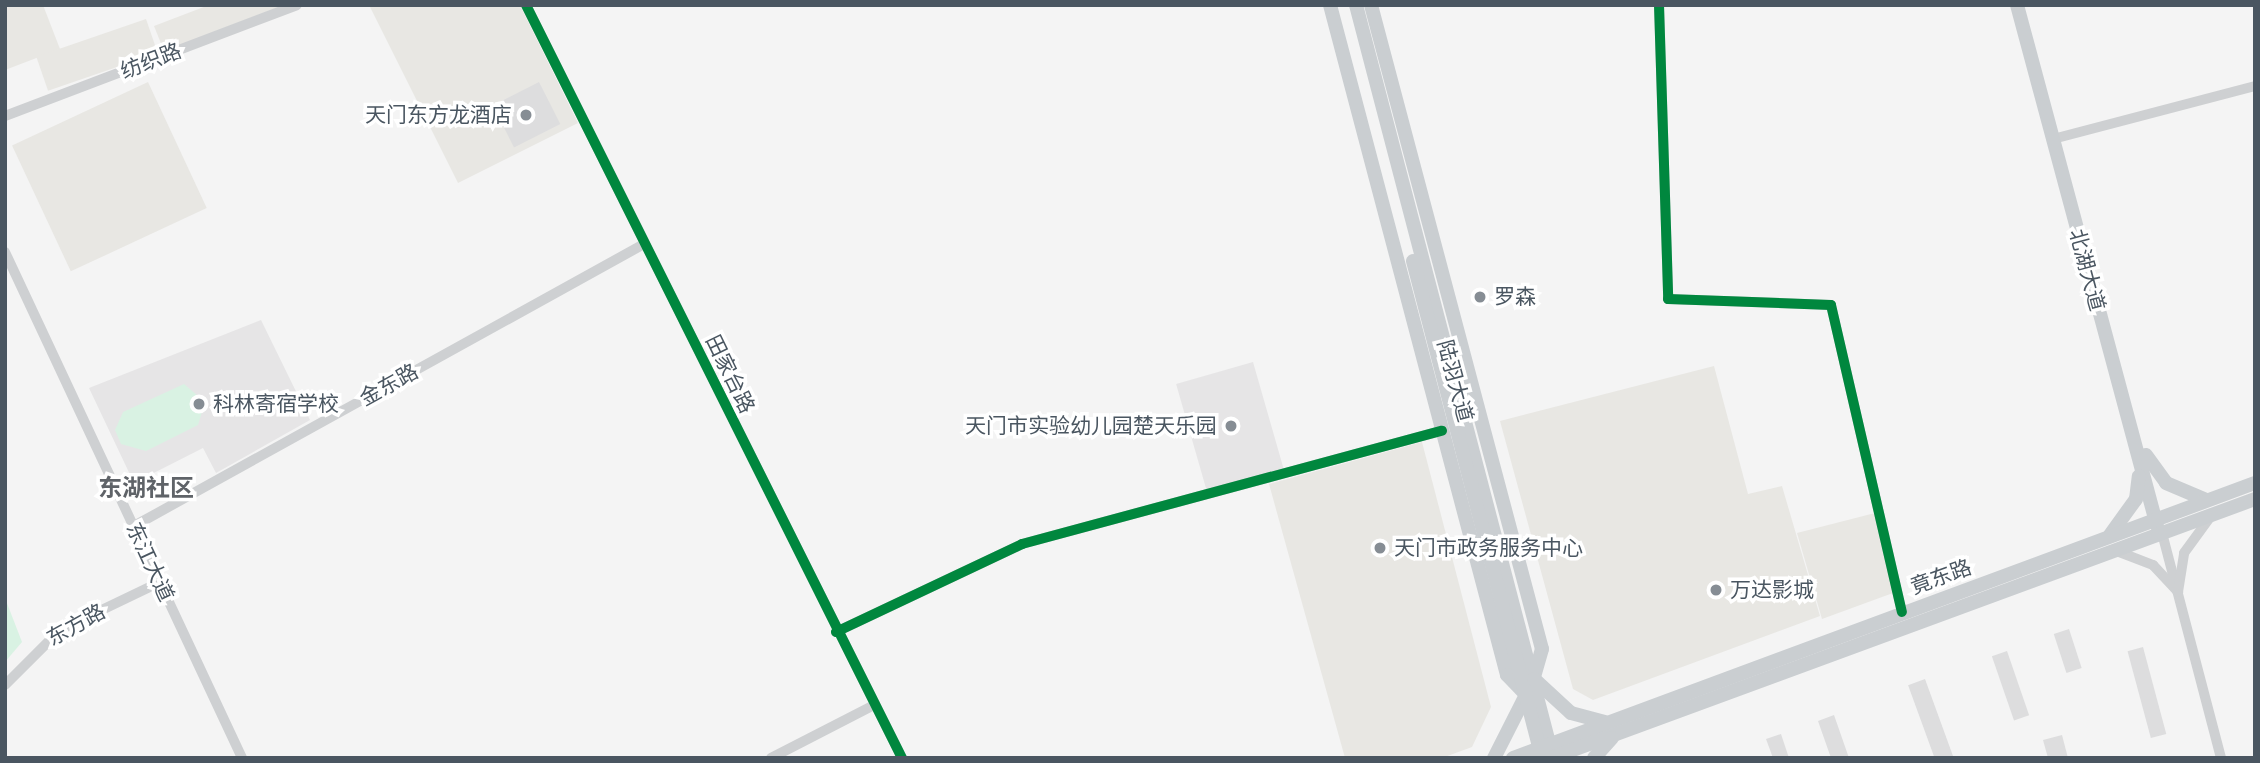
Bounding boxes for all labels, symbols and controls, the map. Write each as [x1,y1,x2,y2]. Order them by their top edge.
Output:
street label: 纺织路 [117,38,185,84]
place label: 天门东方龙酒店 [365,102,512,128]
marker: 天门东方龙酒店 [518,107,534,123]
street label: 北湖大道 [2064,226,2110,314]
place label: 罗森 [1494,284,1536,310]
marker: 罗森 [1472,289,1488,305]
street label: 田家台路 [700,331,760,417]
street label: 陆羽大道 [1432,337,1478,425]
street label: 金东路 [355,359,423,411]
place label: 科林寄宿学校 [213,391,339,417]
marker: 科林寄宿学校 [191,396,207,412]
place label: 天门市实验幼儿园楚天乐园 [965,413,1217,439]
marker: 天门市实验幼儿园楚天乐园 [1223,418,1239,434]
district label: 东湖社区 [98,474,194,502]
street label: 东江大道 [121,519,179,605]
place label: 天门市政务服务中心 [1394,535,1583,561]
marker: 天门市政务服务中心 [1372,540,1388,556]
street label: 竟东路 [1907,554,1975,600]
place label: 万达影城 [1730,577,1814,603]
marker: 万达影城 [1708,582,1724,598]
street label: 东方路 [42,599,110,651]

